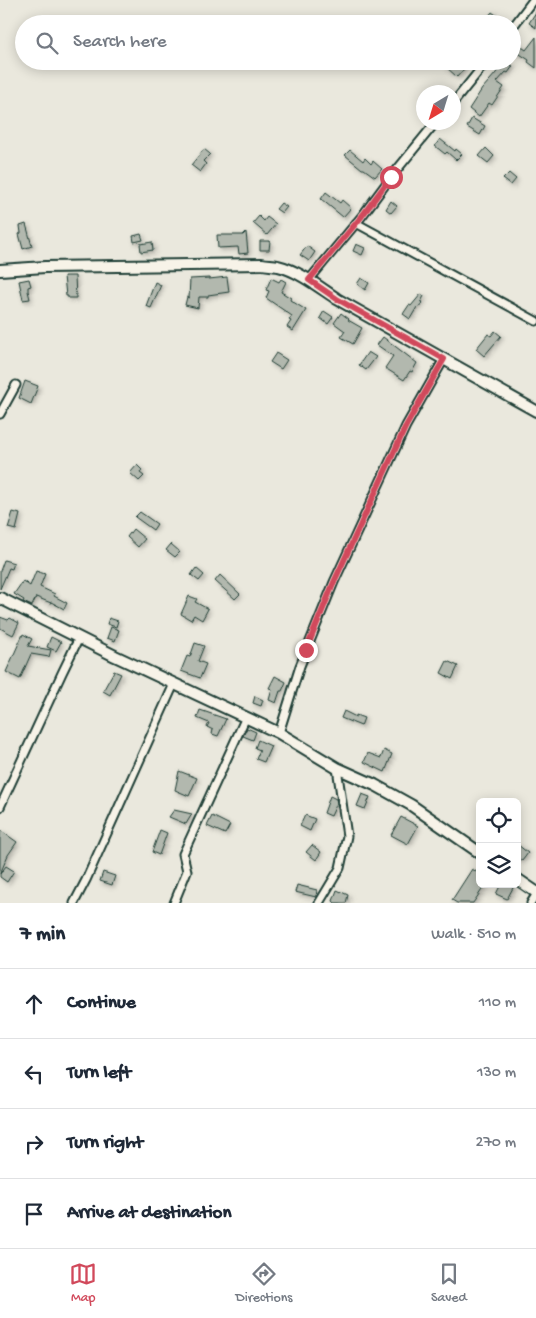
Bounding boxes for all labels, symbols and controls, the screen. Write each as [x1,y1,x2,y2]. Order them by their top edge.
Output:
search box [15,15,521,70]
icon: search [33,29,61,57]
text: Search here [73,31,167,54]
north arrow [416,85,461,130]
route start [380,166,403,189]
route end [295,639,318,662]
map controls [476,798,521,888]
button: locate [476,798,521,843]
button: layers [476,843,521,888]
text: 7 min [20,923,65,948]
text: Walk · 510 m [431,926,516,945]
icon: ahead [20,990,48,1018]
text: Continue [67,992,136,1015]
text: 110 m [479,994,516,1013]
icon: left [20,1060,48,1088]
text: Turn left [67,1062,131,1085]
text: 130 m [477,1064,516,1083]
icon: right [20,1130,48,1158]
text: Turn right [67,1132,143,1155]
text: 270 m [476,1134,516,1153]
icon: arrive [20,1200,48,1228]
text: Arrive at destination [67,1202,231,1225]
tab: Map [69,1260,97,1307]
tab: Directions [236,1260,293,1307]
tab: Saved [431,1260,467,1307]

